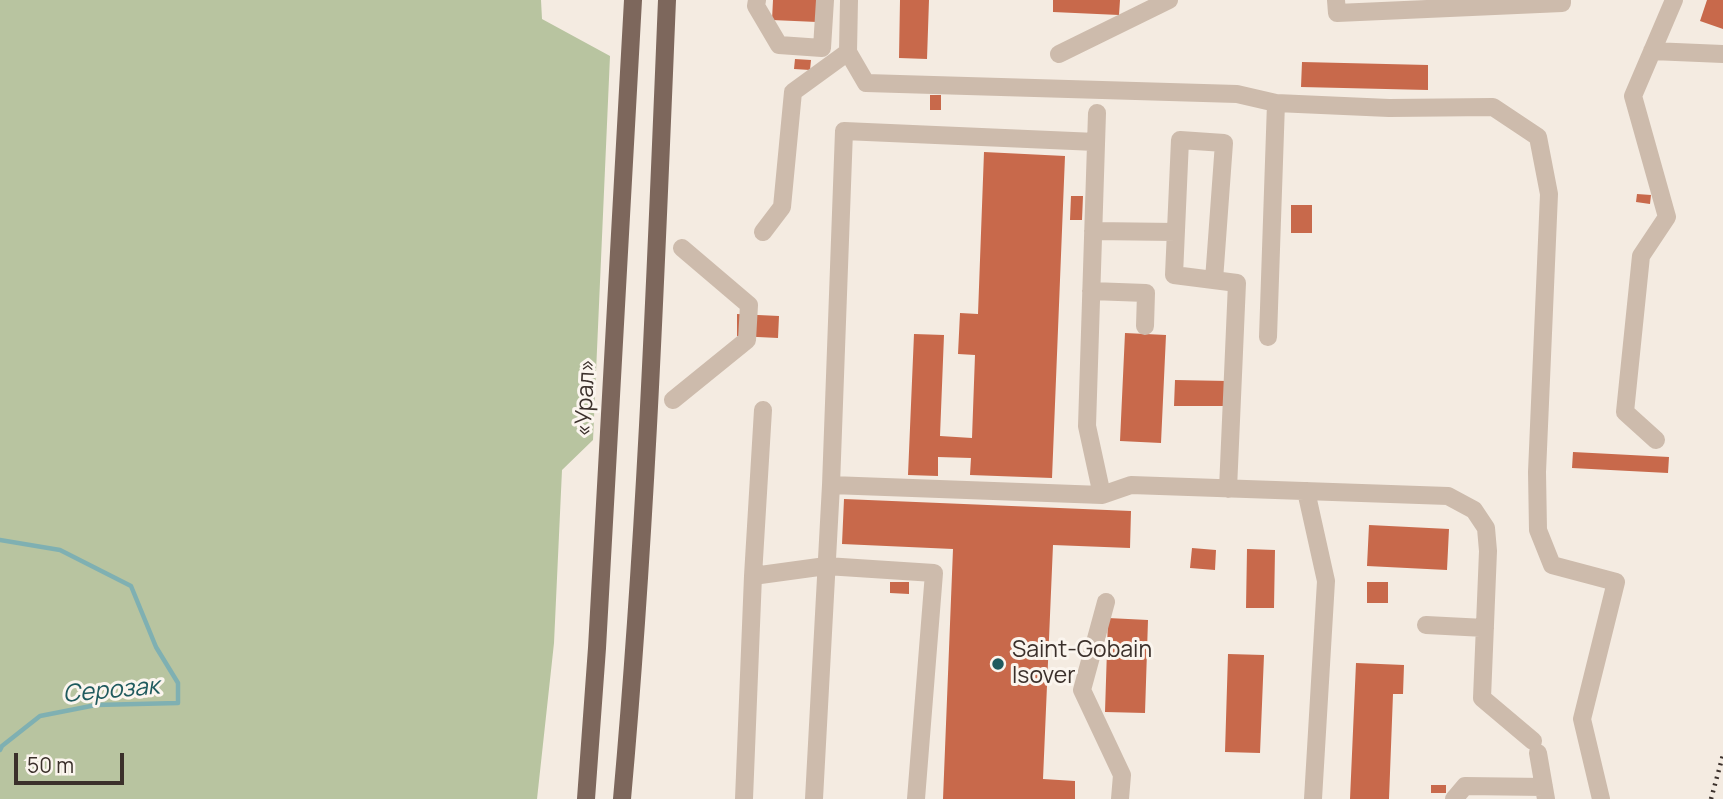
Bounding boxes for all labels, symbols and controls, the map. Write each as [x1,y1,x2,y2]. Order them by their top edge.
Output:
street label: «Урал» [570,358,602,438]
place label: Saint-Gobain Isover [1012,637,1152,691]
marker: Saint-Gobain Isover [990,656,1006,672]
water label: Серозак [62,672,160,710]
scale bar [18,740,128,784]
text: 50 m [27,751,74,779]

